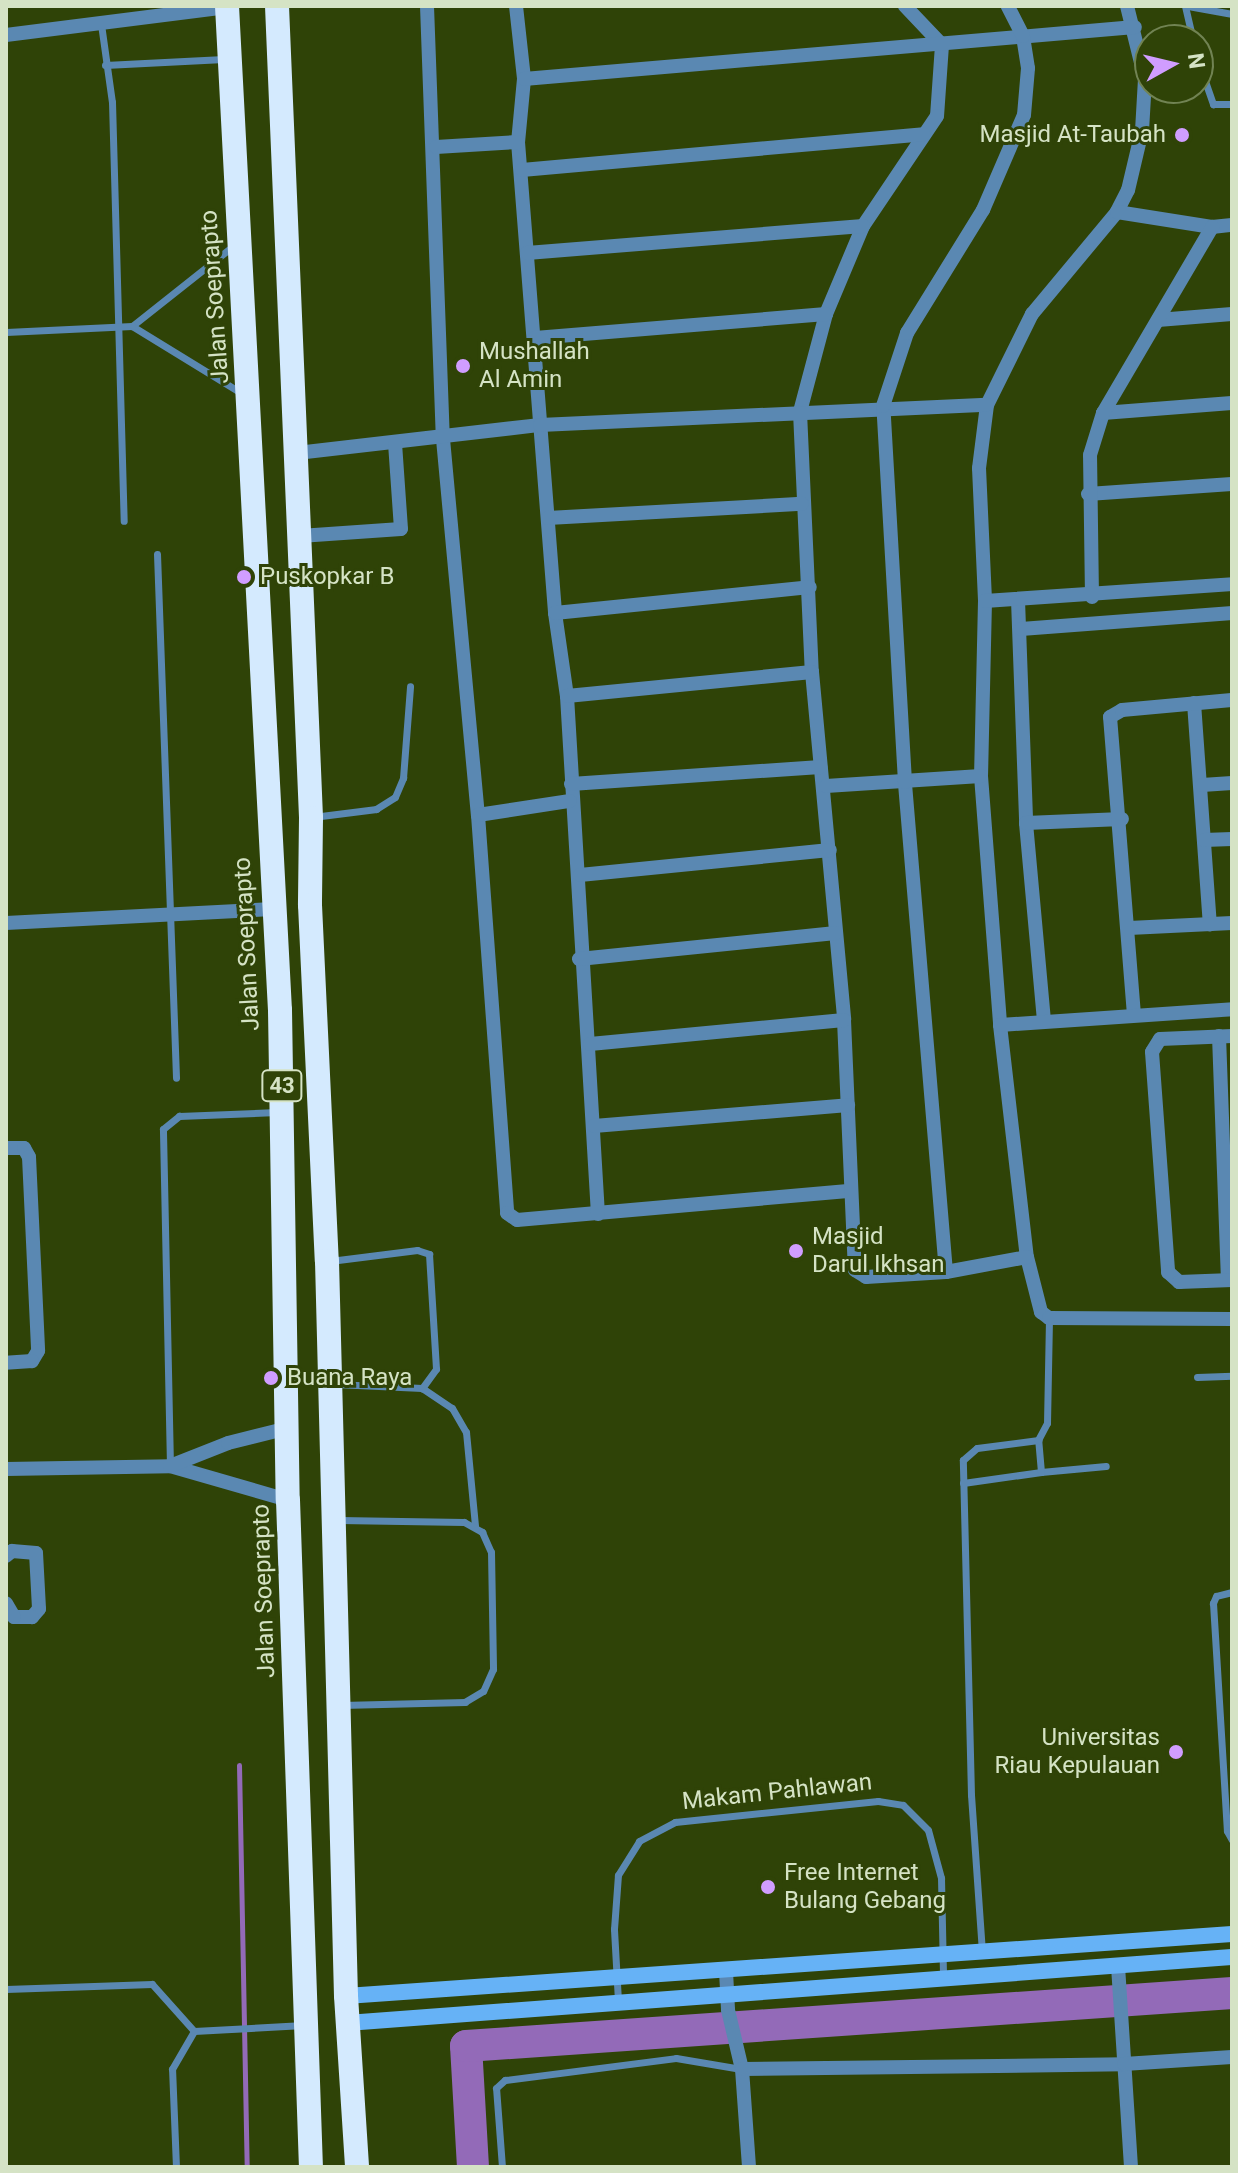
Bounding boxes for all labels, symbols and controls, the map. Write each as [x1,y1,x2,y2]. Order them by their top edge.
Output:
north arrow [1134,24,1214,104]
text: N [1183,51,1210,70]
place label: Masjid At-Taubah [980,121,1166,149]
marker: Masjid At-Taubah [1173,126,1191,144]
street label: Jalan Soeprapto [195,209,235,385]
place label: Mushallah Al Amin [479,338,590,394]
marker: Mushallah Al Amin [454,357,472,375]
place label: Puskopkar B [260,563,394,591]
marker: Puskopkar B [235,568,253,586]
street label: Jalan Soeprapto [228,856,266,1032]
road number: 43 [260,1068,304,1104]
place label: Masjid Darul Ikhsan [812,1223,945,1279]
marker: Masjid Darul Ikhsan [787,1242,805,1260]
place label: Buana Raya [287,1364,412,1392]
marker: Buana Raya [262,1369,280,1387]
street label: Jalan Soeprapto [247,1504,281,1678]
place label: Universitas Riau Kepulauan [995,1724,1160,1780]
marker: Universitas Riau Kepulauan [1167,1743,1185,1761]
street label: Makam Pahlawan [681,1768,873,1816]
place label: Free Internet Bulang Gebang [784,1859,946,1915]
marker: Free Internet Bulang Gebang [759,1878,777,1896]

